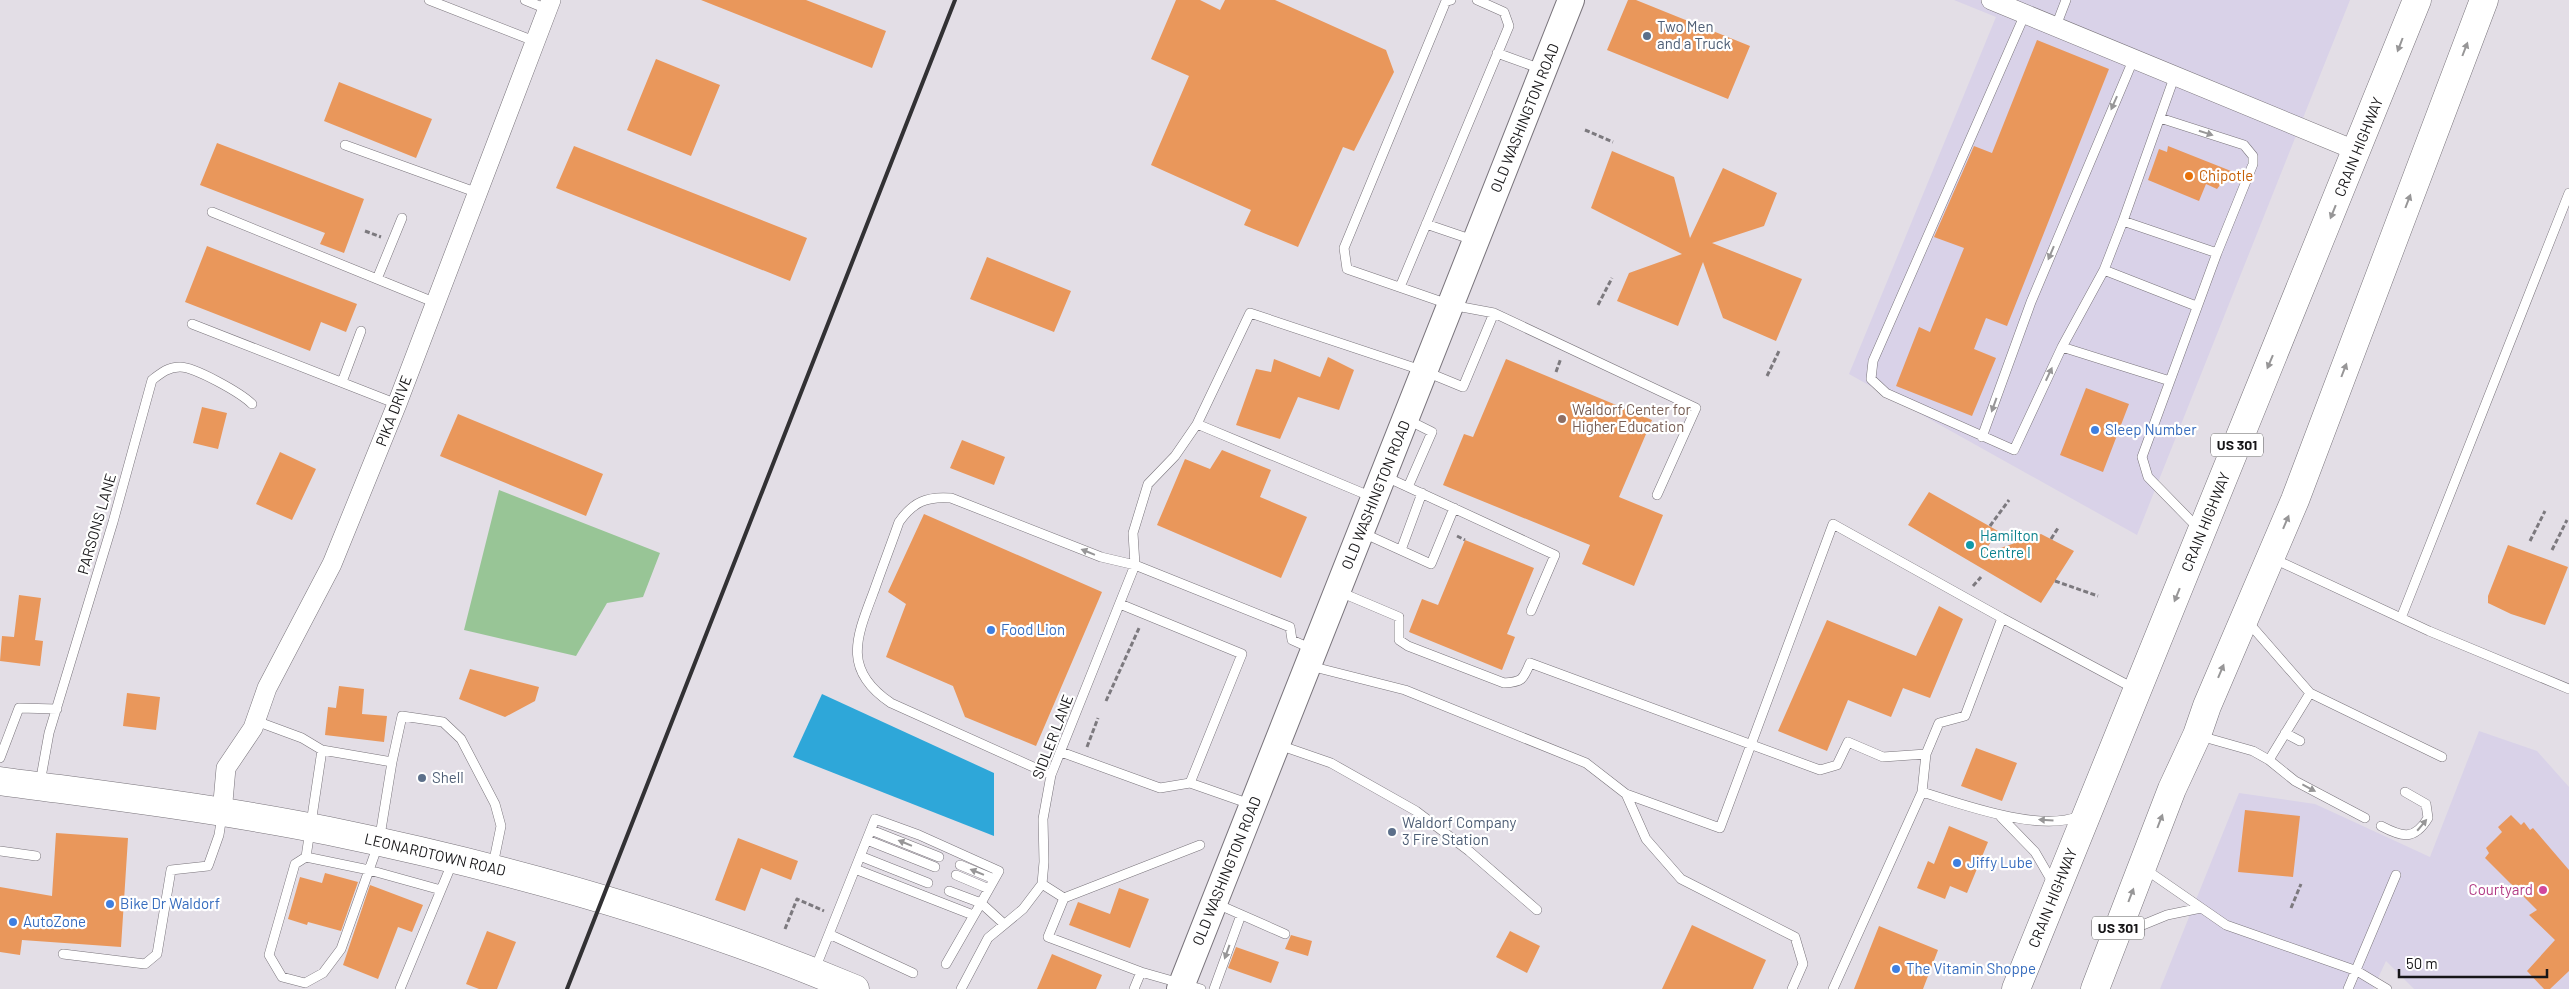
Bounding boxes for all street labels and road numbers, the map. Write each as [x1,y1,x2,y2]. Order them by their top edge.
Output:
street label: OLD WASHINGTON ROAD [1486,40,1562,195]
street label: CRAIN HIGHWAY [2330,94,2386,199]
street label: PIKA DRIVE [371,373,415,449]
street label: OLD WASHINGTON ROAD [1337,417,1413,572]
road number: US 301 [2211,434,2263,456]
street label: CRAIN HIGHWAY [2177,469,2233,574]
street label: PARSONS LANE [73,471,119,576]
street label: SIDLER LANE [1028,692,1076,781]
street label: OLD WASHINGTON ROAD [1188,793,1264,948]
street label: LEONARDTOWN ROAD [363,829,508,879]
street label: CRAIN HIGHWAY [2024,845,2080,950]
road number: US 301 [2092,916,2144,940]

